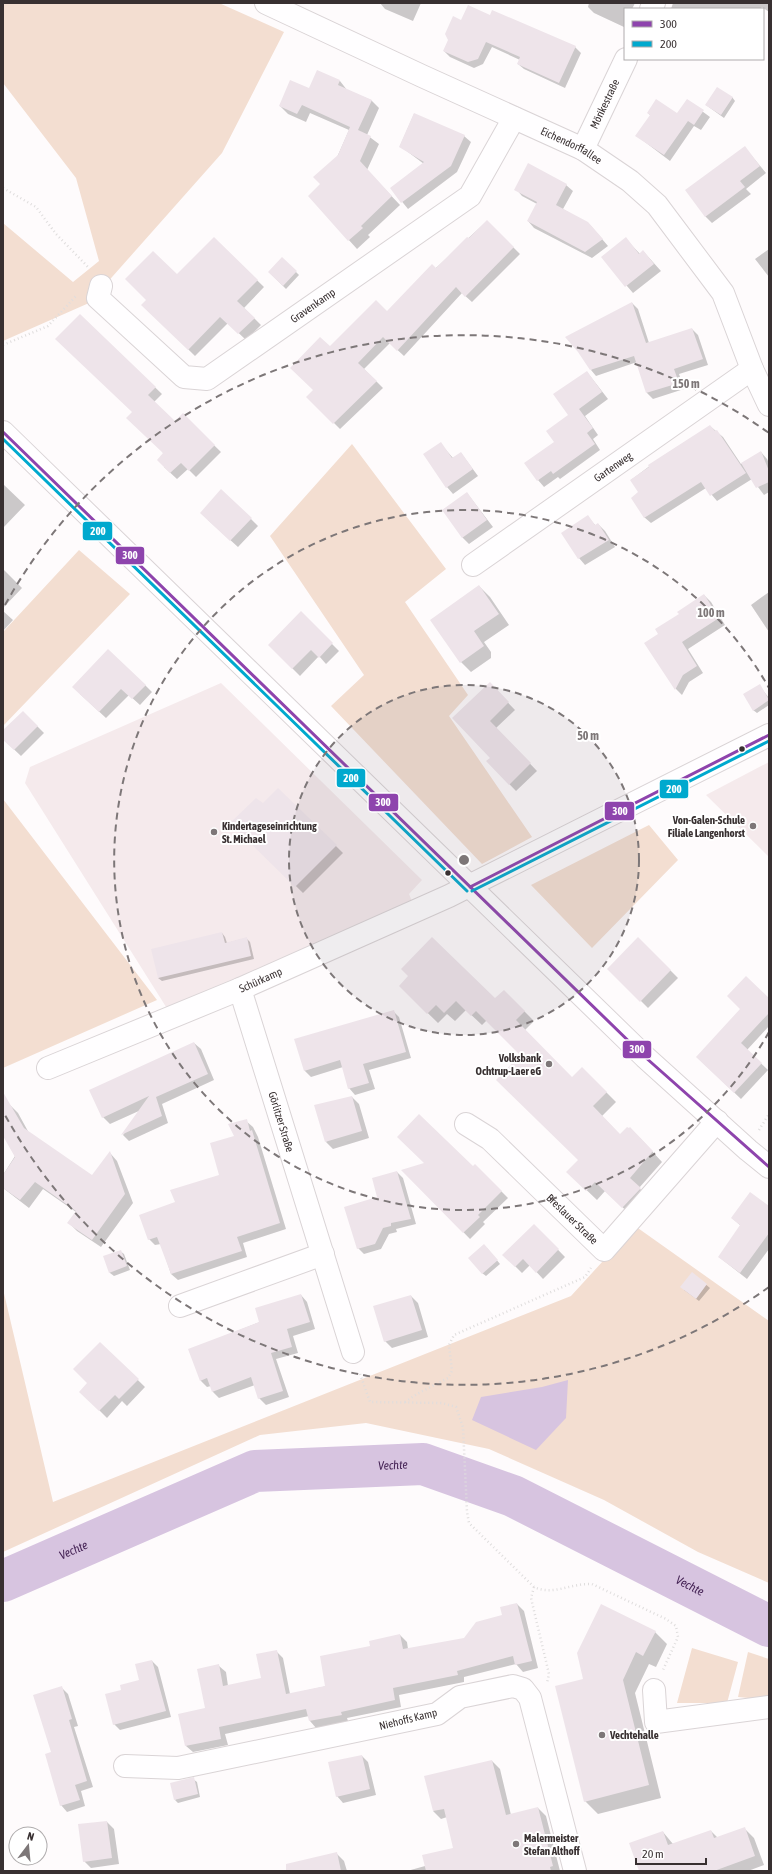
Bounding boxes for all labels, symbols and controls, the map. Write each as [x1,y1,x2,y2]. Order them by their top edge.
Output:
legend [624,8,764,60]
text: 300 [660,17,677,31]
text: 200 [660,37,677,51]
street label: Mörikestraße [588,77,621,131]
street label: Eichendorffallee [539,125,604,166]
street label: Gravenkamp [288,286,337,325]
text: 150 m [672,377,700,391]
street label: Gartenweg [592,449,634,484]
line badge: 200 [82,521,113,541]
text: 200 [90,525,106,537]
line badge: 300 [115,546,145,565]
text: 300 [122,549,138,561]
text: 100 m [697,606,725,620]
text: 50 m [577,729,599,743]
unlabelled marker [737,744,747,754]
line badge: 200 [336,768,366,788]
text: 200 [343,772,359,784]
line badge: 200 [659,779,689,799]
text: 200 [666,783,682,795]
line badge: 300 [368,793,399,812]
text: 300 [375,796,391,808]
line badge: 300 [604,801,635,821]
text: 300 [612,805,628,817]
place label: Von-Galen-Schule Filiale Langenhorst [668,814,746,839]
place label: Kindertageseinrichtung St. Michael [222,820,317,845]
marker: Von-Galen-Schule Filiale Langenhorst [748,821,758,831]
marker: Kindertageseinrichtung St. Michael [209,827,219,837]
centre of rings [457,853,471,867]
unlabelled marker [443,868,453,878]
street label: Schürkamp [237,965,284,995]
line badge: 300 [622,1040,652,1059]
text: 300 [629,1043,645,1055]
place label: Volksbank Ochtrup-Laer eG [476,1052,541,1077]
marker: Volksbank Ochtrup-Laer eG [544,1059,554,1069]
street label: Görlitzer Straße [266,1090,296,1153]
street label: Breslauer Straße [544,1191,600,1247]
water label: Vechte [378,1458,409,1473]
water label: Vechte [57,1538,91,1563]
water label: Vechte [673,1573,707,1599]
street label: Niehoffs Kamp [378,1706,438,1732]
place label: Vechtehalle [609,1729,659,1741]
marker: Vechtehalle [597,1730,607,1740]
north arrow [8,1826,48,1866]
text: N [26,1830,36,1843]
place label: Malermeister Stefan Althoff [524,1832,581,1857]
marker: Malermeister Stefan Althoff [511,1839,521,1849]
scale bar [636,1840,706,1866]
text: 20 m [642,1847,664,1861]

